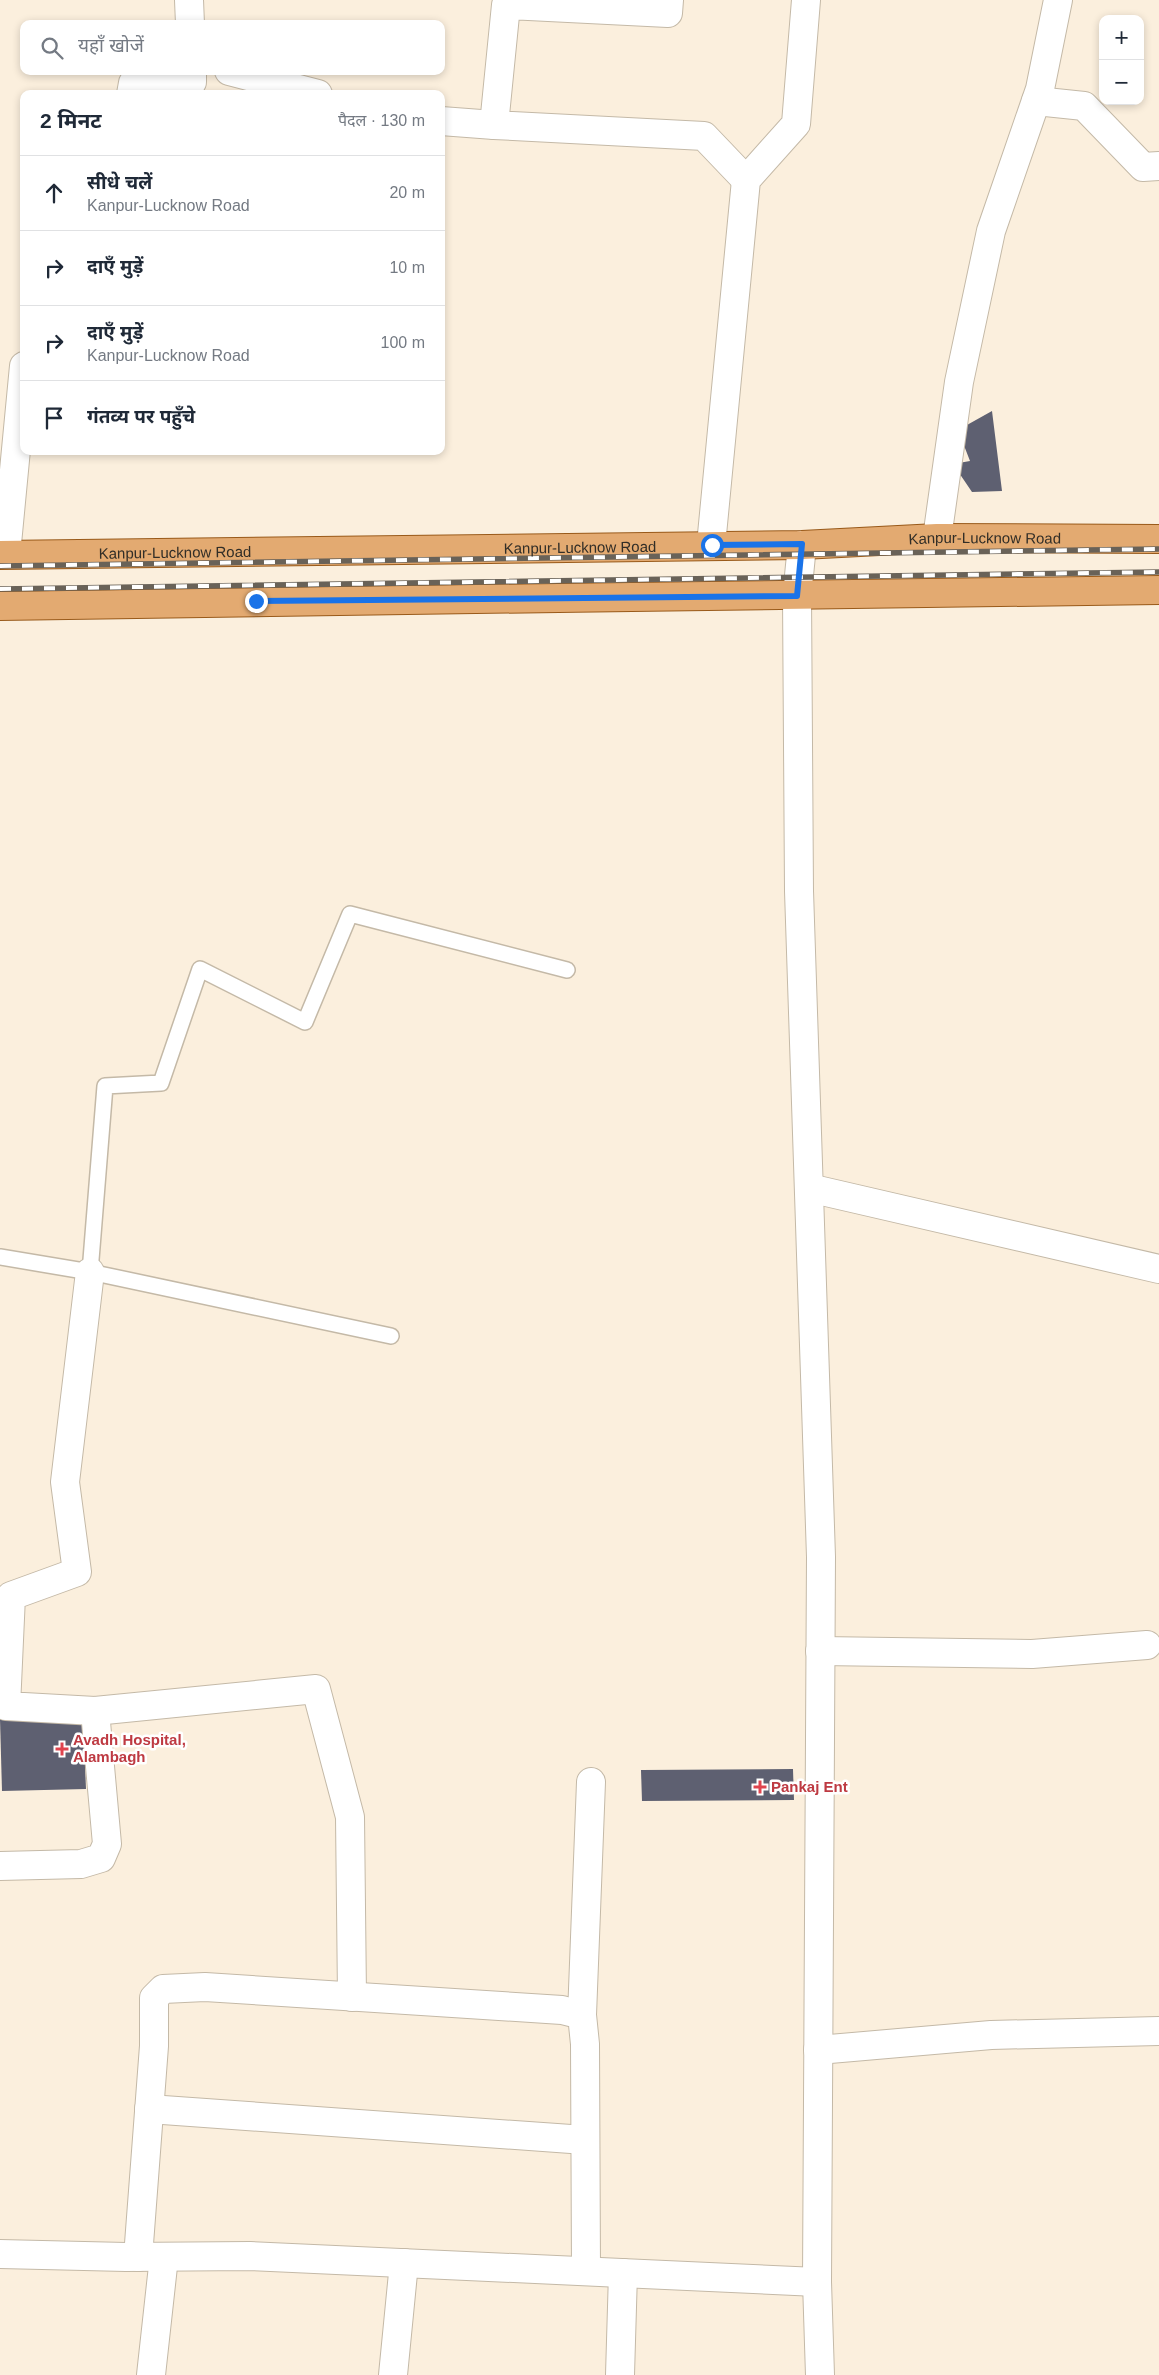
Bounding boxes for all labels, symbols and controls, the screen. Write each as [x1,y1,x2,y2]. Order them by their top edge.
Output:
map controls [1099,15,1144,105]
button: + [1099,15,1144,60]
search box [20,20,445,75]
icon: search [38,34,66,62]
text: यहाँ खोजें [78,35,144,56]
button: − [1099,60,1144,105]
text: 2 मिनट [40,109,102,132]
text: पैदल · 130 m [338,112,425,129]
text: सीधे चलें [87,172,152,193]
icon: ahead [40,179,68,207]
text: 20 m [389,184,425,201]
text: Kanpur-Lucknow Road [87,197,250,214]
icon: right [40,254,68,282]
text: दाएँ मुड़ें [87,256,143,277]
text: 10 m [389,259,425,276]
text: दाएँ मुड़ें [87,322,143,343]
icon: right [40,329,68,357]
text: 100 m [381,334,425,351]
text: Kanpur-Lucknow Road [87,347,250,364]
icon: arrive [40,404,68,432]
text: गंतव्य पर पहुँचे [87,406,195,427]
street label: Kanpur-Lucknow Road [908,529,1061,547]
route start [701,534,724,557]
street label: Kanpur-Lucknow Road [504,538,656,557]
street label: Kanpur-Lucknow Road [99,543,251,562]
route end [245,590,268,613]
place label: Avadh Hospital, Alambagh [73,1731,186,1765]
marker: Avadh Hospital, Alambagh [55,1742,69,1756]
place label: Pankaj Ent [771,1778,848,1795]
marker: Pankaj Ent [753,1780,767,1794]

